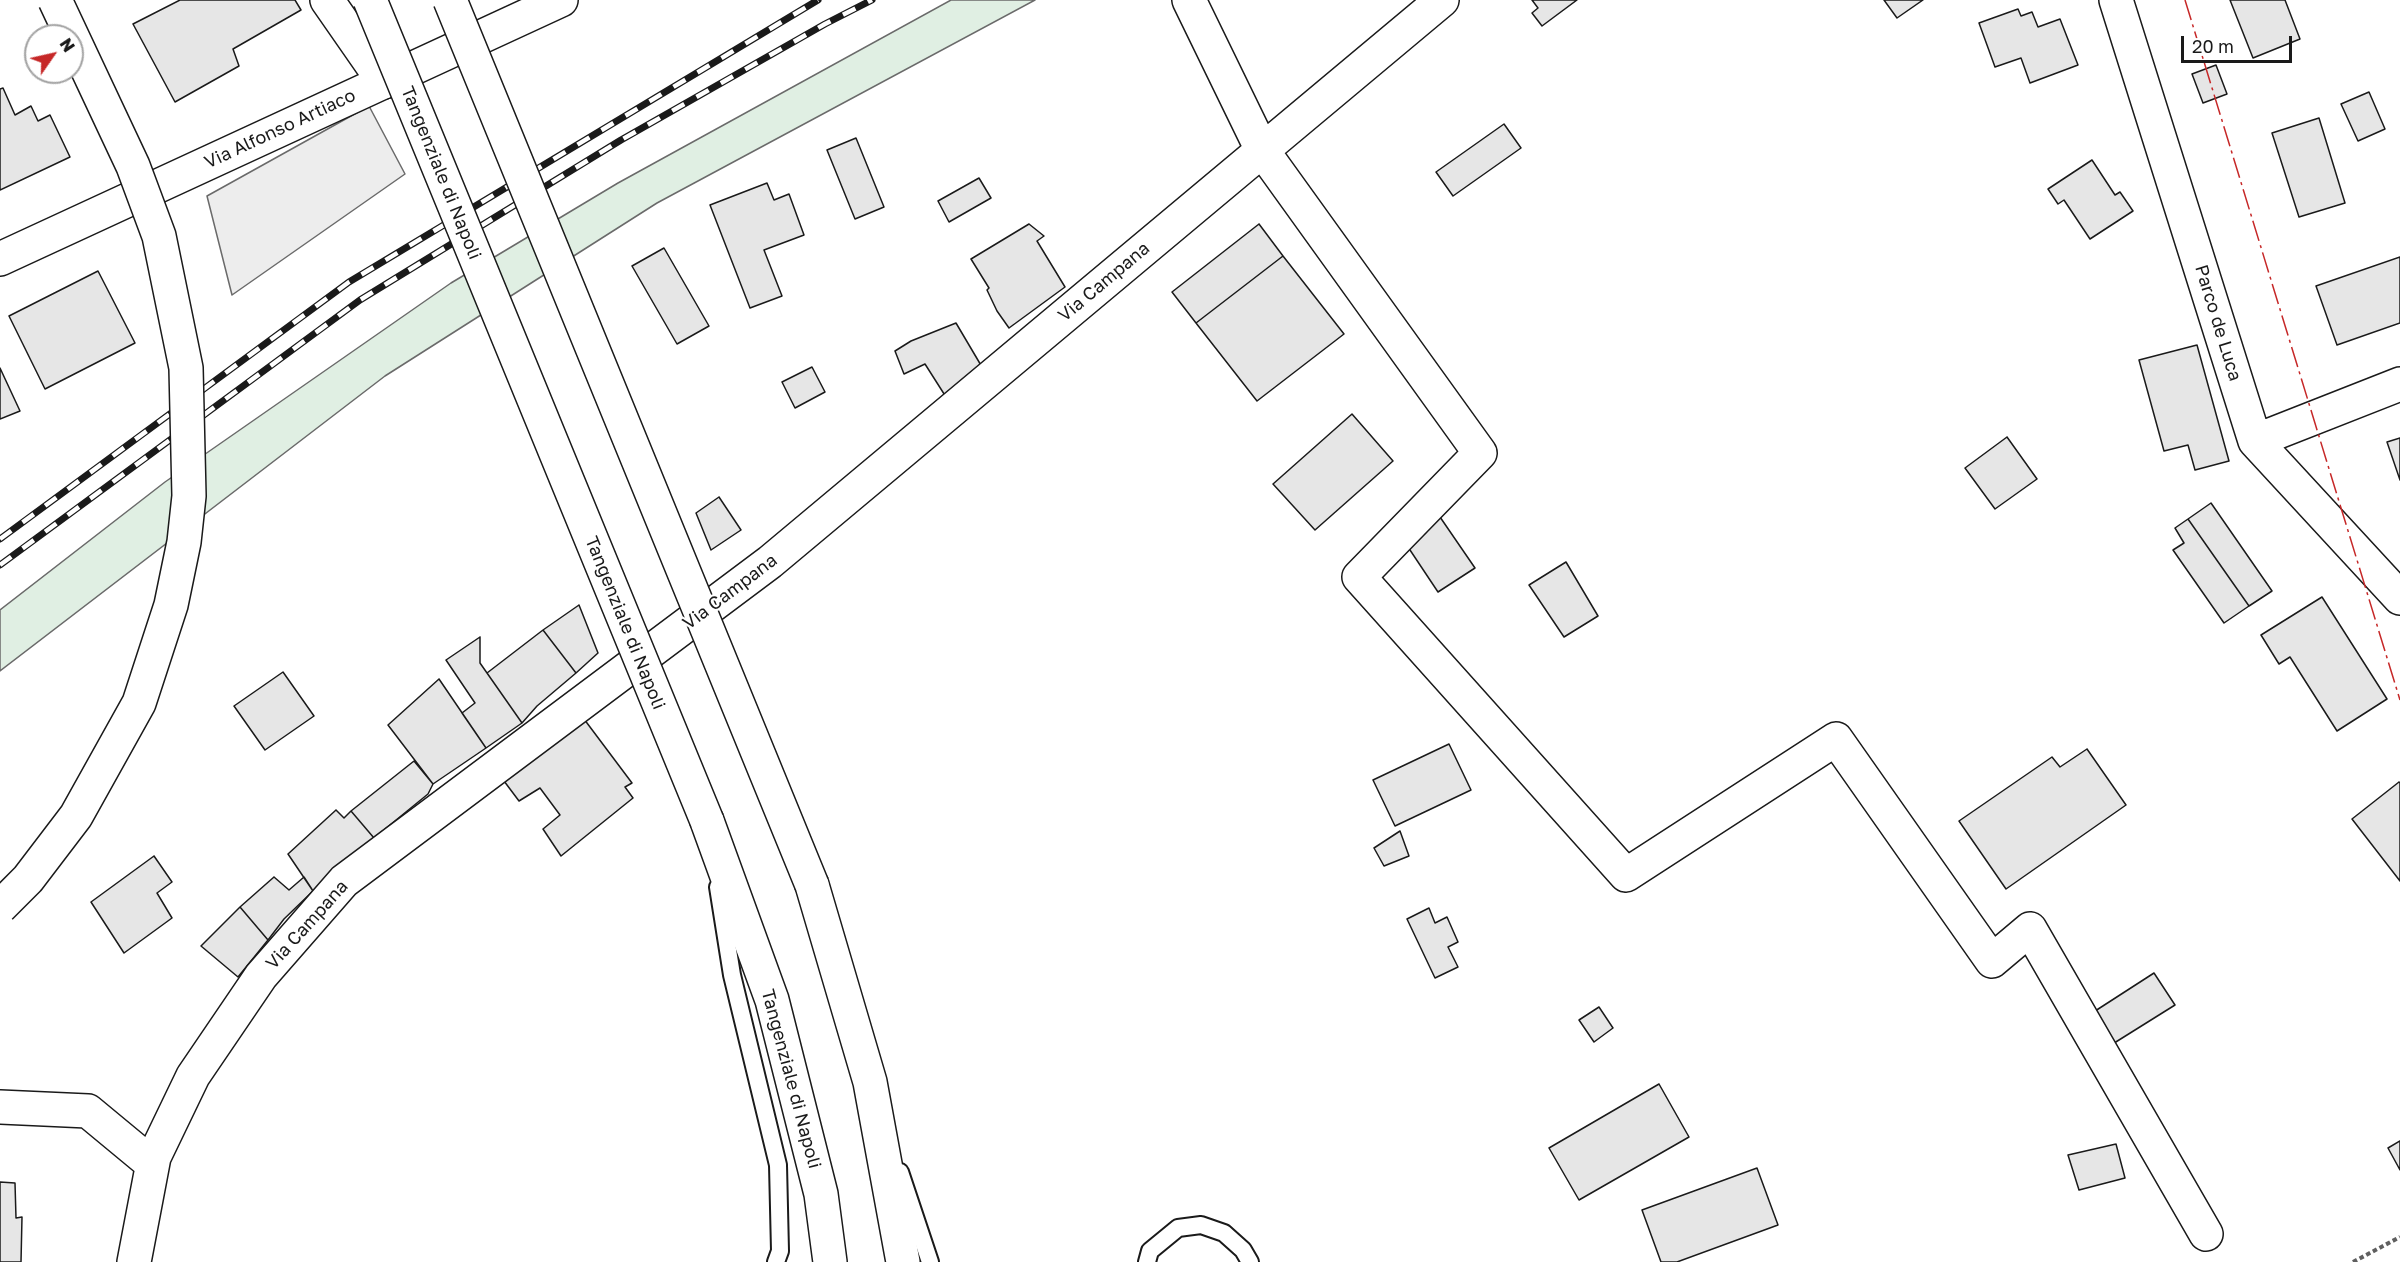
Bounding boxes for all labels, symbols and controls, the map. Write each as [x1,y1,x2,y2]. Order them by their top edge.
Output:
north arrow [24,24,84,84]
scale bar [2184,24,2295,62]
text: N [56,34,79,56]
text: 20 m [2192,35,2234,57]
street label: Tangenziale di Napoli [396,83,486,263]
street label: Via Alfonso Artiaco [201,85,359,173]
street label: Via Campana [1054,238,1154,326]
street label: Parco de Luca [2190,262,2246,384]
street label: Tangenziale di Napoli [580,533,670,713]
street label: Via Campana [679,550,781,634]
street label: Via Campana [261,876,353,974]
street label: Tangenziale di Napoli [757,987,825,1171]

